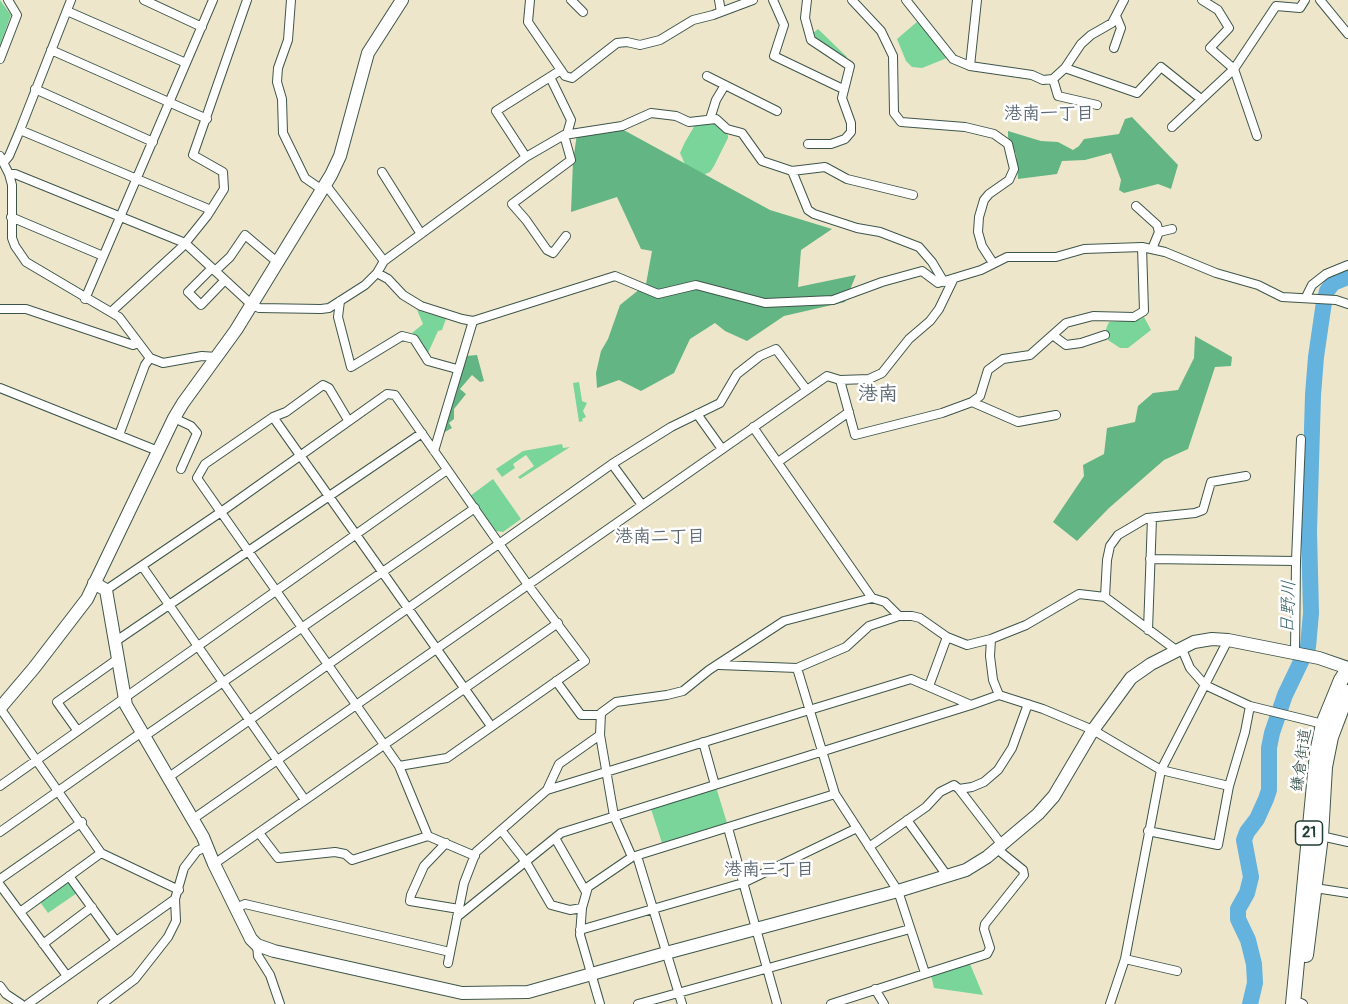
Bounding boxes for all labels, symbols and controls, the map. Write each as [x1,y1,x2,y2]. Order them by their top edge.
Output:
district label: 港南一丁目 [1004,103,1094,125]
district label: 港南 [858,383,898,407]
district label: 港南二丁目 [615,526,705,548]
water label: 日野川 [1277,580,1301,634]
street label: 鎌倉街道 [1288,727,1316,793]
road number: 21 [1296,821,1322,845]
district label: 港南三丁目 [724,859,814,881]

